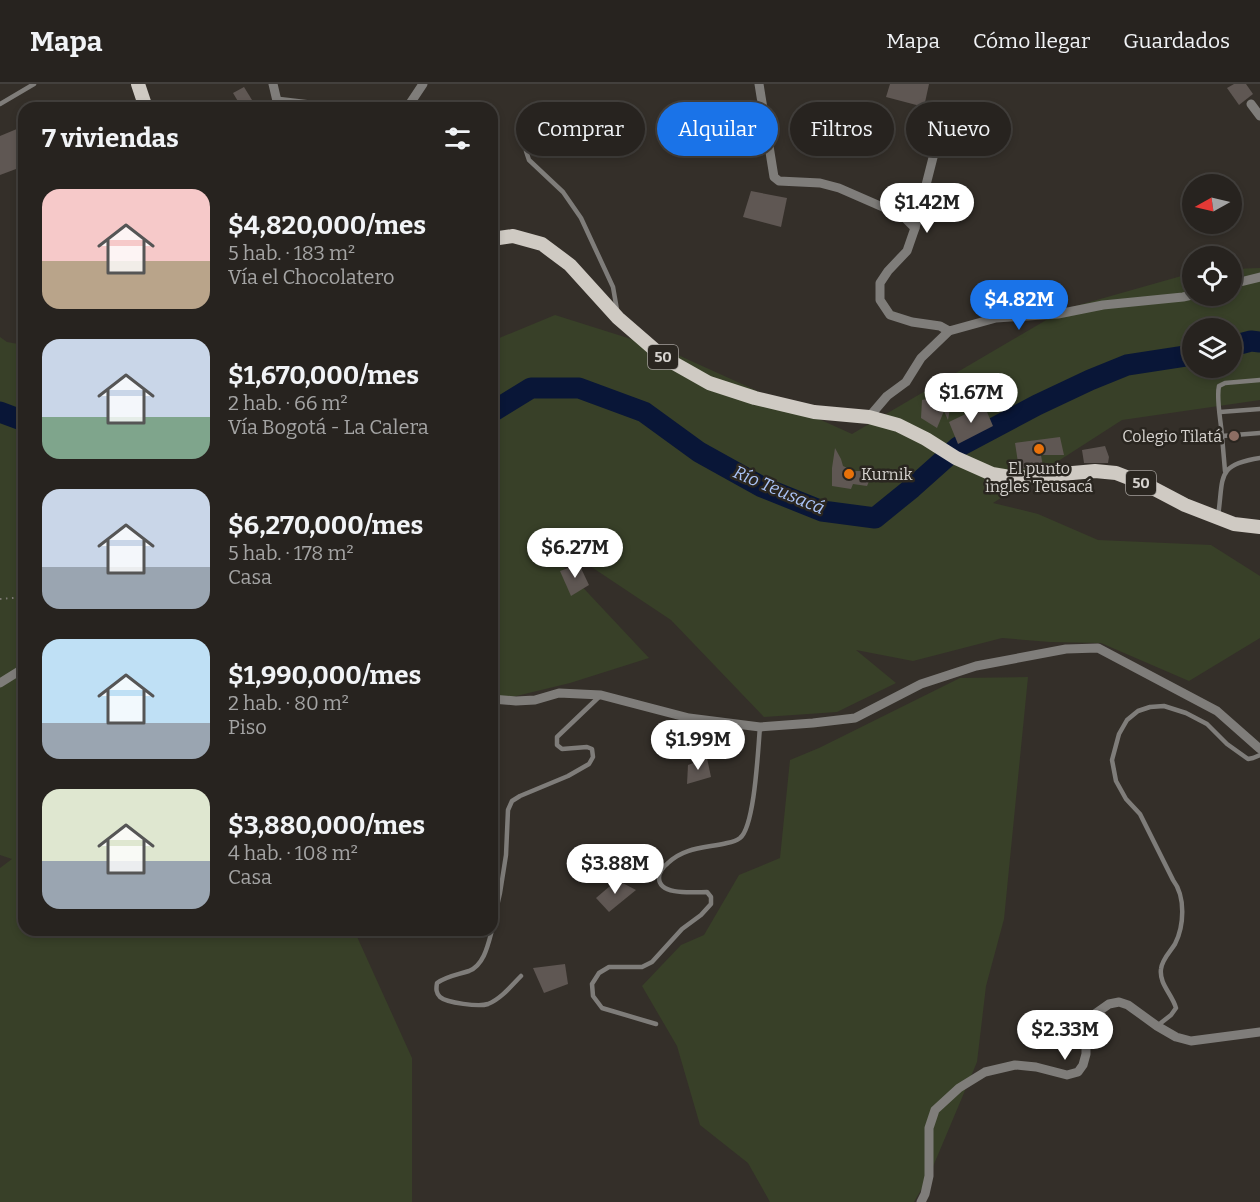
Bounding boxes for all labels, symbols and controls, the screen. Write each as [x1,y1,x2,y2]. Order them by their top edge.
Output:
text: Mapa [30,25,103,58]
text: Mapa [886,28,940,54]
text: Cómo llegar [973,28,1090,54]
text: Guardados [1123,28,1230,54]
chip: Comprar [516,102,645,156]
chip: Alquilar [657,102,778,156]
chip: Filtros [790,102,894,156]
chip: Nuevo [906,102,1011,156]
icon: filters [441,122,474,155]
text: 7 viviendas [42,123,179,154]
north arrow [1182,174,1242,234]
map controls [1182,174,1242,378]
pin: $1.42M [878,183,976,234]
text: $1.42M [894,190,960,214]
text: $4,820,000/mes [228,210,426,241]
icon: home [90,213,162,285]
text: 5 hab. · 183 m² [228,241,355,265]
button: locate [1182,246,1242,306]
text: Vía el Chocolatero [228,265,394,289]
pin: $4.82M [970,280,1068,331]
text: $4.82M [984,287,1054,311]
button: layers [1182,318,1242,378]
road number: 50 [648,345,678,369]
text: $1,670,000/mes [228,360,419,391]
icon: home [90,363,162,435]
pin: $1.67M [922,373,1020,424]
text: $1.67M [939,380,1003,404]
text: 2 hab. · 66 m² [228,391,348,415]
text: Vía Bogotá - La Calera [228,415,429,439]
place label: Colegio Tilatá [1122,427,1222,446]
marker: Colegio Tilatá [1227,429,1241,443]
marker: El punto ingles Teusacá [1032,442,1046,456]
place label: El punto ingles Teusacá [985,459,1093,496]
water label: Río Teusacá [730,461,828,519]
place label: Kurnik [861,465,913,484]
marker: Kurnik [842,467,856,481]
road number: 50 [1126,471,1156,495]
text: $6,270,000/mes [228,510,423,541]
icon: home [90,513,162,585]
pin: $6.27M [526,528,624,579]
text: $6.27M [541,535,609,559]
text: 5 hab. · 178 m² [228,541,354,565]
text: Casa [228,565,272,589]
text: $1,990,000/mes [228,660,421,691]
icon: home [90,663,162,735]
text: 2 hab. · 80 m² [228,691,349,715]
text: Piso [228,715,267,739]
pin: $1.99M [649,720,747,771]
text: $1.99M [665,727,731,751]
text: $3,880,000/mes [228,810,425,841]
icon: home [90,813,162,885]
text: 4 hab. · 108 m² [228,841,358,865]
pin: $3.88M [566,844,664,895]
text: $3.88M [581,851,649,875]
text: Casa [228,865,272,889]
pin: $2.33M [1016,1010,1114,1061]
text: $2.33M [1031,1017,1099,1041]

